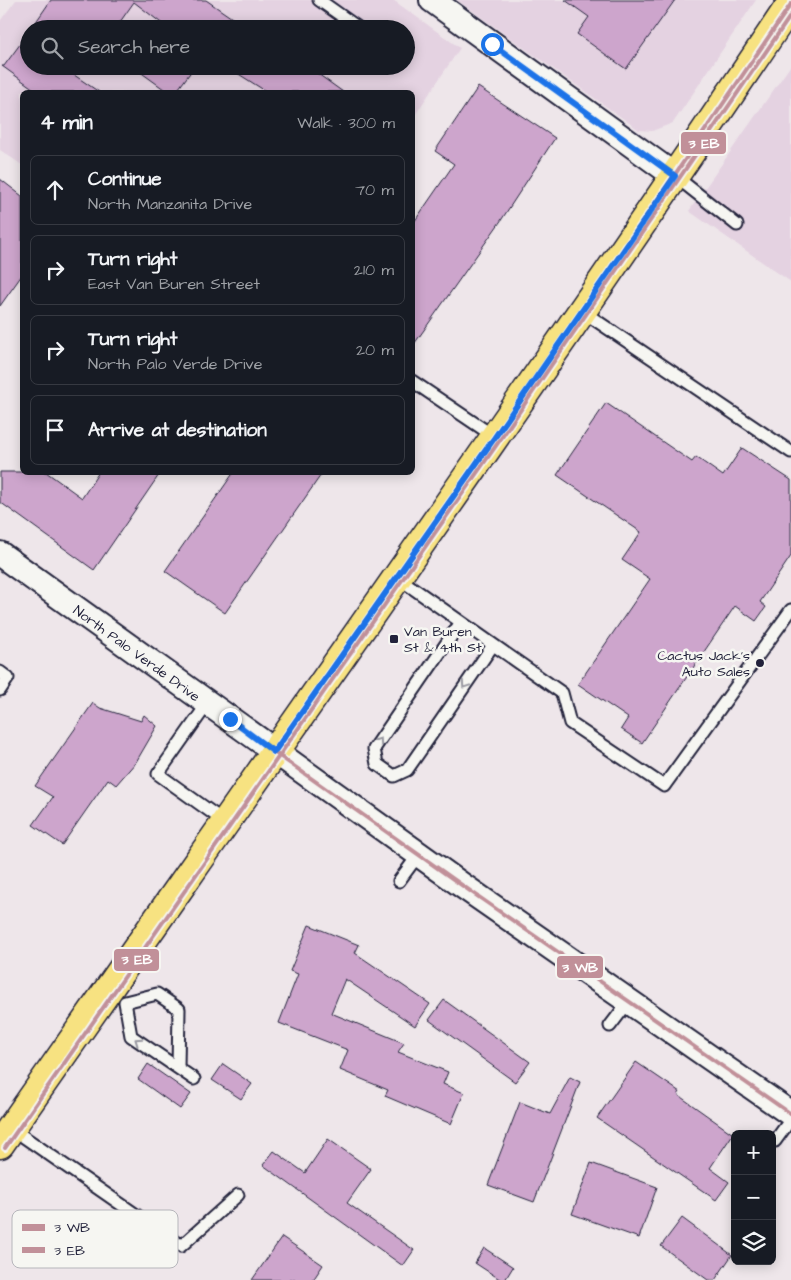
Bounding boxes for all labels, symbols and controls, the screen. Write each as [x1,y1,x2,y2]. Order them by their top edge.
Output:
search box [20,20,415,75]
route start [481,33,504,56]
icon: search [38,34,66,62]
text: Search here [78,34,190,61]
text: 4 min [40,108,93,137]
text: Walk · 300 m [297,112,395,134]
line badge: 3 EB [680,131,727,155]
text: 3 EB [688,134,720,154]
text: Continue [88,166,162,193]
icon: ahead [41,176,69,204]
text: 70 m [355,179,394,201]
text: North Manzanita Drive [88,193,252,215]
text: Turn right [88,246,177,273]
icon: right [41,256,69,284]
text: 210 m [354,259,394,281]
text: East Van Buren Street [88,273,260,295]
text: Turn right [88,326,177,353]
icon: right [41,336,69,364]
text: 20 m [356,339,394,361]
text: North Palo Verde Drive [88,353,262,375]
icon: arrive [41,416,69,444]
text: Arrive at destination [88,417,267,444]
street label: North Palo Verde Drive [69,601,204,707]
place label: Van Buren St & 4th St [404,622,482,658]
marker: Van Buren St & 4th St [388,633,400,645]
place label: Cactus Jack's Auto Sales [657,646,750,682]
marker: Cactus Jack's Auto Sales [754,657,766,669]
one-way arrow [462,679,471,689]
route end [219,708,242,731]
one-way arrow [373,737,382,747]
line badge: 3 EB [113,948,160,972]
text: 3 EB [121,950,153,970]
line badge: 3 WB [556,955,604,979]
text: 3 WB [561,958,598,978]
one-way arrow [134,1038,144,1047]
map controls [731,1130,776,1265]
button: + [731,1130,776,1175]
button: − [731,1175,776,1220]
legend [12,1210,178,1268]
text: 3 WB [54,1218,90,1238]
button: layers [731,1220,776,1265]
text: 3 EB [54,1241,85,1261]

